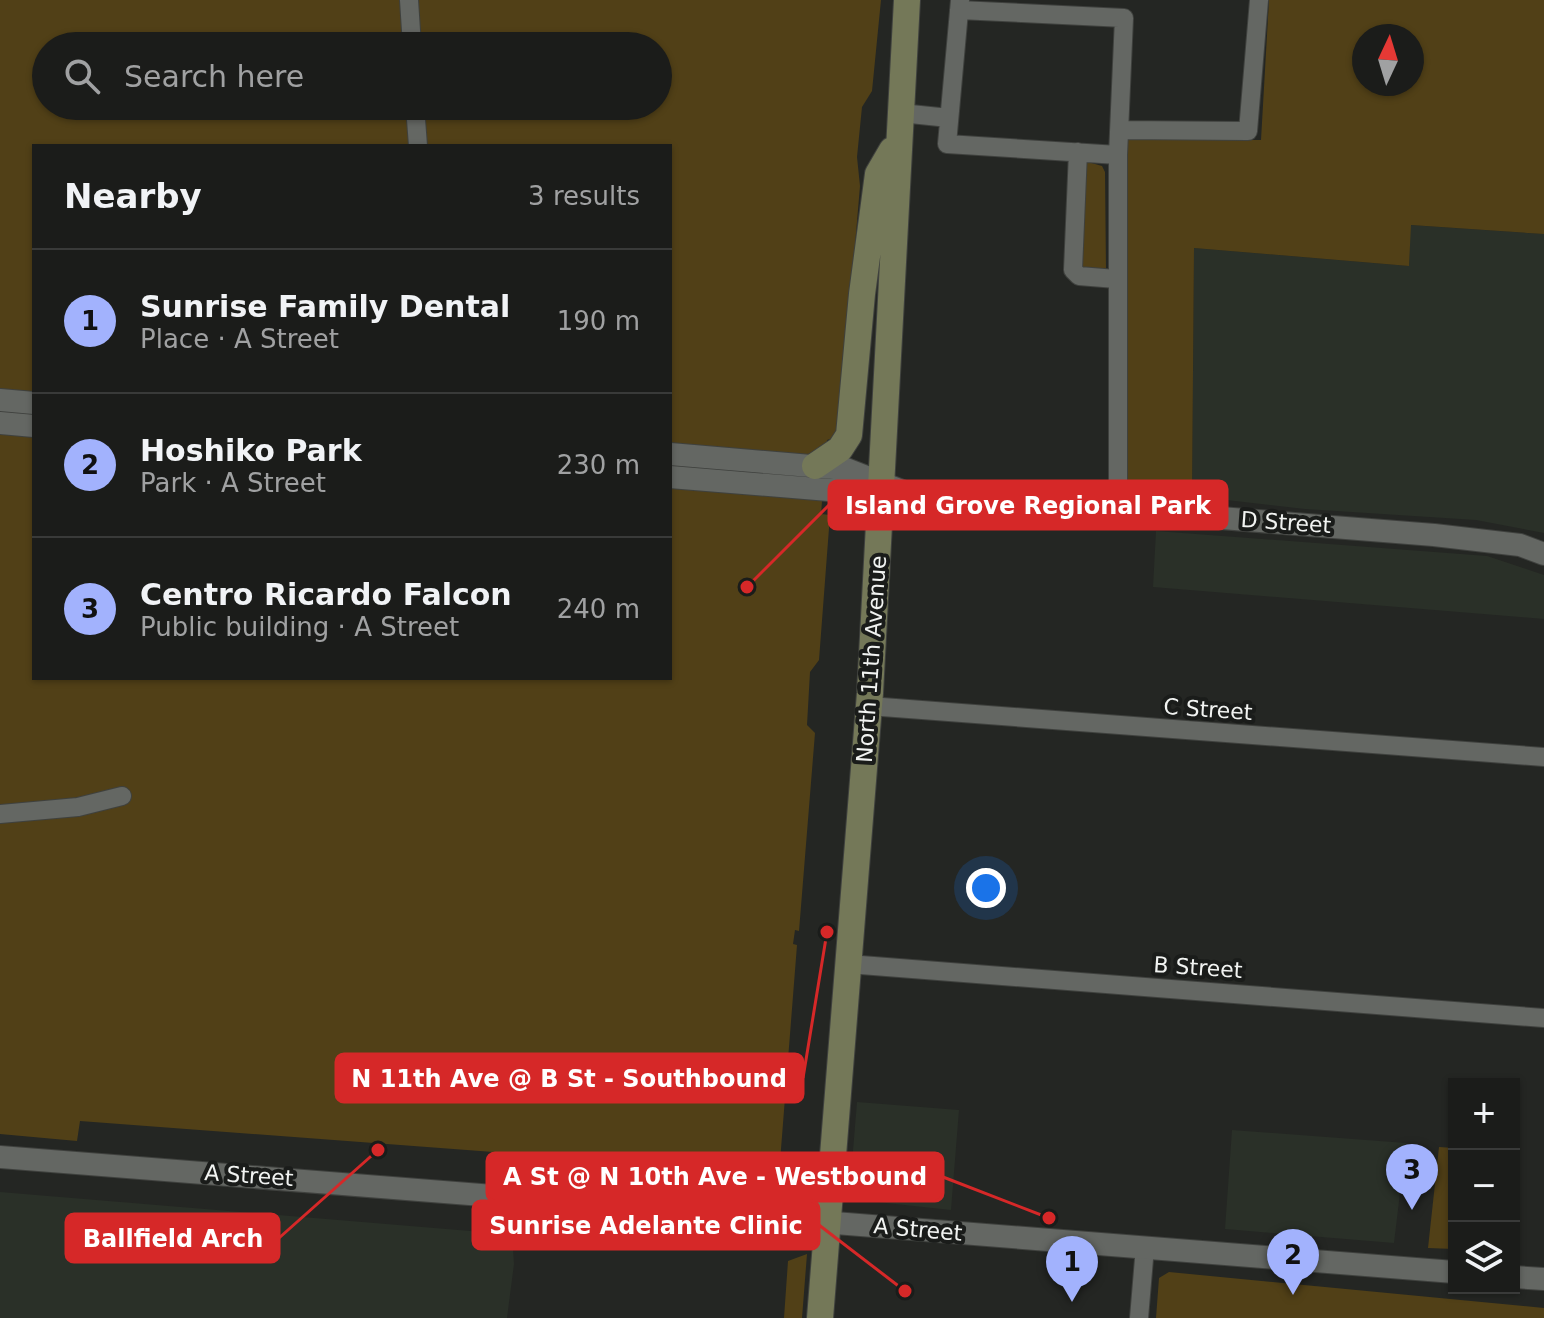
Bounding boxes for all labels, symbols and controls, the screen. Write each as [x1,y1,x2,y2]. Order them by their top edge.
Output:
north arrow [1352,24,1424,96]
search box [32,32,672,120]
icon: search [60,54,104,98]
text: Search here [124,59,304,94]
text: Nearby [64,176,202,216]
text: 3 results [528,181,640,211]
text: Sunrise Family Dental [140,289,510,324]
text: 1 [81,306,99,336]
text: 190 m [557,306,640,336]
text: Place · A Street [140,324,339,354]
text: Hoshiko Park [140,433,362,468]
text: 2 [81,450,99,480]
text: 230 m [557,450,640,480]
text: Park · A Street [140,468,326,498]
callout: Island Grove Regional Park [829,481,1227,529]
text: Island Grove Regional Park [845,492,1212,520]
street label: D Street [1240,507,1332,538]
street label: North 11th Avenue [852,555,891,764]
text: Centro Ricardo Falcon [140,577,512,612]
text: 3 [81,594,99,624]
text: 240 m [557,594,640,624]
text: Public building · A Street [140,612,459,642]
street label: C Street [1163,694,1254,725]
your location [966,868,1006,908]
street label: B Street [1153,952,1244,983]
callout: N 11th Ave @ B St - Southbound [336,1054,803,1102]
text: N 11th Ave @ B St - Southbound [351,1065,787,1093]
map controls [1448,1078,1520,1294]
button: + [1448,1078,1520,1150]
pin: 3 [1386,1144,1438,1210]
button: − [1448,1150,1520,1222]
callout: A St @ N 10th Ave - Westbound [487,1153,943,1201]
street label: A Street [204,1160,295,1191]
text: A St @ N 10th Ave - Westbound [503,1163,927,1191]
callout: Sunrise Adelante Clinic [473,1201,819,1249]
text: Sunrise Adelante Clinic [489,1212,803,1240]
street label: A Street [873,1213,964,1246]
callout: Ballfield Arch [66,1214,279,1262]
button: layers [1448,1222,1520,1294]
text: Ballfield Arch [83,1225,263,1253]
pin: 2 [1267,1229,1319,1295]
pin: 1 [1046,1236,1098,1302]

